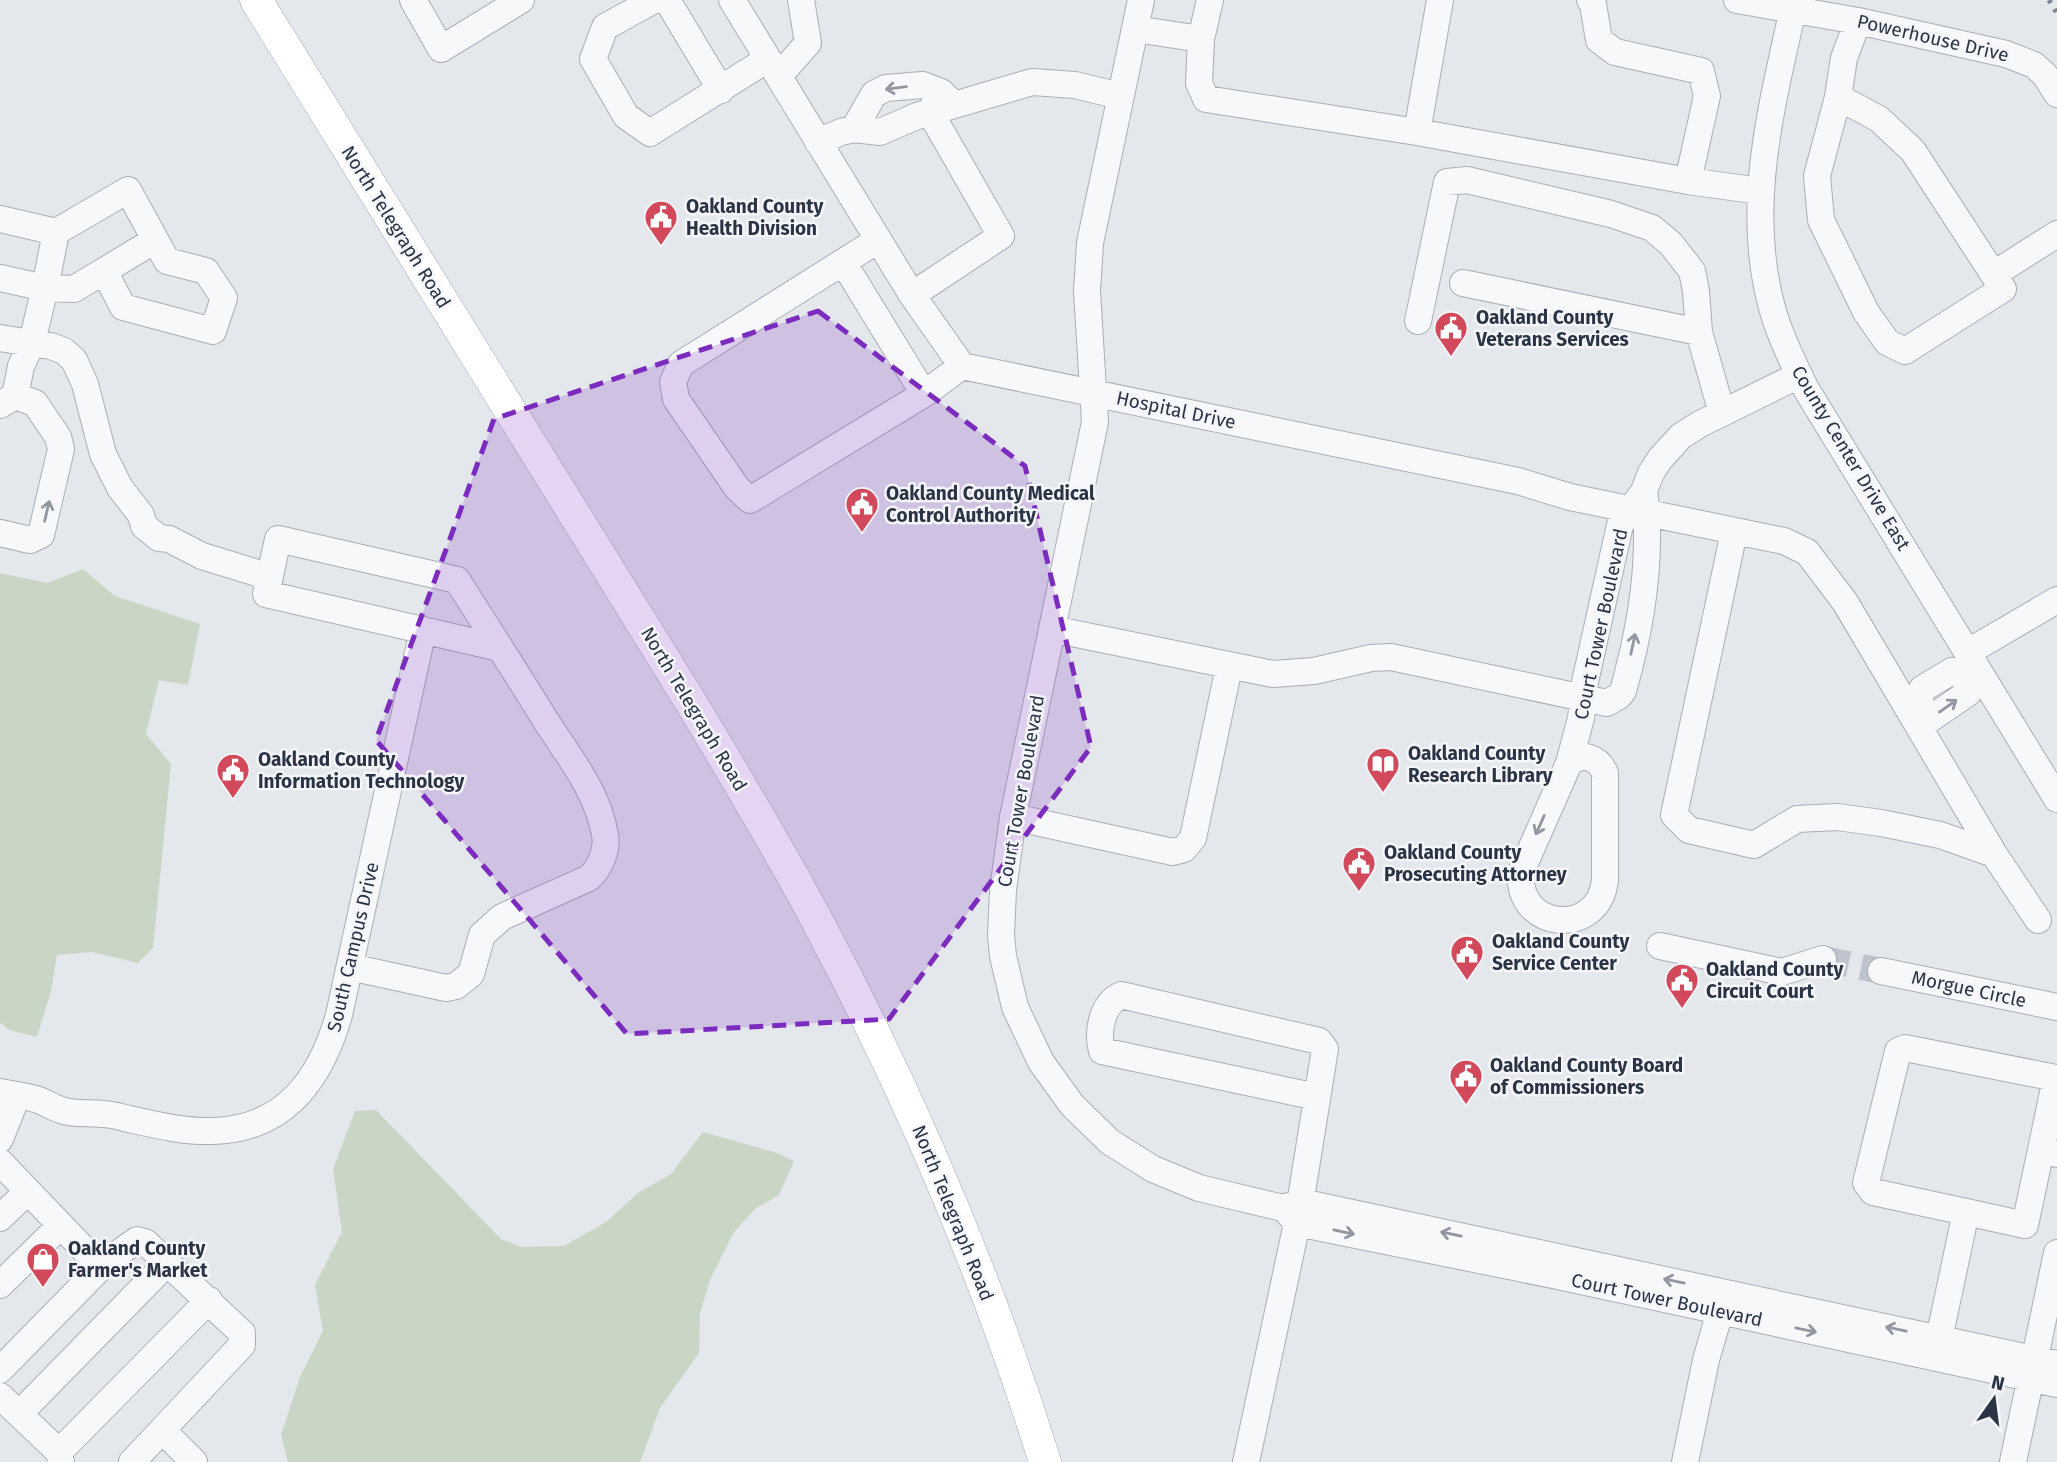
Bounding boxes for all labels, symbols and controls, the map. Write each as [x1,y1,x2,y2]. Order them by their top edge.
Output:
street label: Powerhouse Drive [1855,9,2011,67]
one-way arrow [886,81,908,94]
street label: North Telegraph Road [337,141,455,313]
place label: Oakland County Health Division [686,195,823,240]
public building icon: Oakland County Health Division [642,198,680,247]
place label: Oakland County Veterans Services [1475,306,1629,351]
public building icon: Oakland County Veterans Services [1432,309,1470,358]
street label: County Center Drive East [1787,362,1915,555]
street label: Hospital Drive [1114,386,1238,434]
place label: Oakland County Medical Control Authority [886,482,1095,527]
public building icon: Oakland County Medical Control Authority [843,485,881,534]
one-way arrow [41,500,54,523]
street label: Court Tower Boulevard [1569,526,1633,722]
street label: North Telegraph Road [636,623,752,795]
one-way arrow [1627,633,1641,656]
street label: Court Tower Boulevard [993,693,1049,889]
one-way arrow [1938,699,1957,713]
place label: Oakland County Research Library [1408,742,1553,787]
library icon: Oakland County Research Library [1364,745,1402,794]
place label: Oakland County Information Technology [258,748,464,793]
public building icon: Oakland County Information Technology [214,751,252,800]
one-way arrow [1533,813,1546,835]
place label: Oakland County Prosecuting Attorney [1384,841,1567,886]
public building icon: Oakland County Prosecuting Attorney [1340,844,1378,893]
street label: South Campus Drive [322,860,384,1034]
place label: Oakland County Service Center [1492,930,1629,975]
public building icon: Oakland County Service Center [1448,933,1486,982]
place label: Oakland County Circuit Court [1706,958,1843,1003]
public building icon: Oakland County Circuit Court [1663,961,1701,1010]
street label: Morgue Circle [1910,966,2028,1012]
place label: Oakland County Board of Commissioners [1490,1054,1683,1099]
public building icon: Oakland County Board of Commissioners [1447,1057,1485,1106]
street label: North Telegraph Road [907,1122,999,1304]
one-way arrow [1332,1226,1355,1240]
one-way arrow [1440,1227,1463,1241]
place label: Oakland County Farmer's Market [68,1237,208,1282]
shop icon: Oakland County Farmer's Market [24,1240,62,1289]
street label: Court Tower Boulevard [1569,1268,1765,1332]
one-way arrow [1663,1274,1686,1288]
one-way arrow [1885,1322,1908,1336]
one-way arrow [1794,1324,1817,1337]
north arrow [1959,1364,2029,1434]
text: N [1989,1370,2007,1396]

